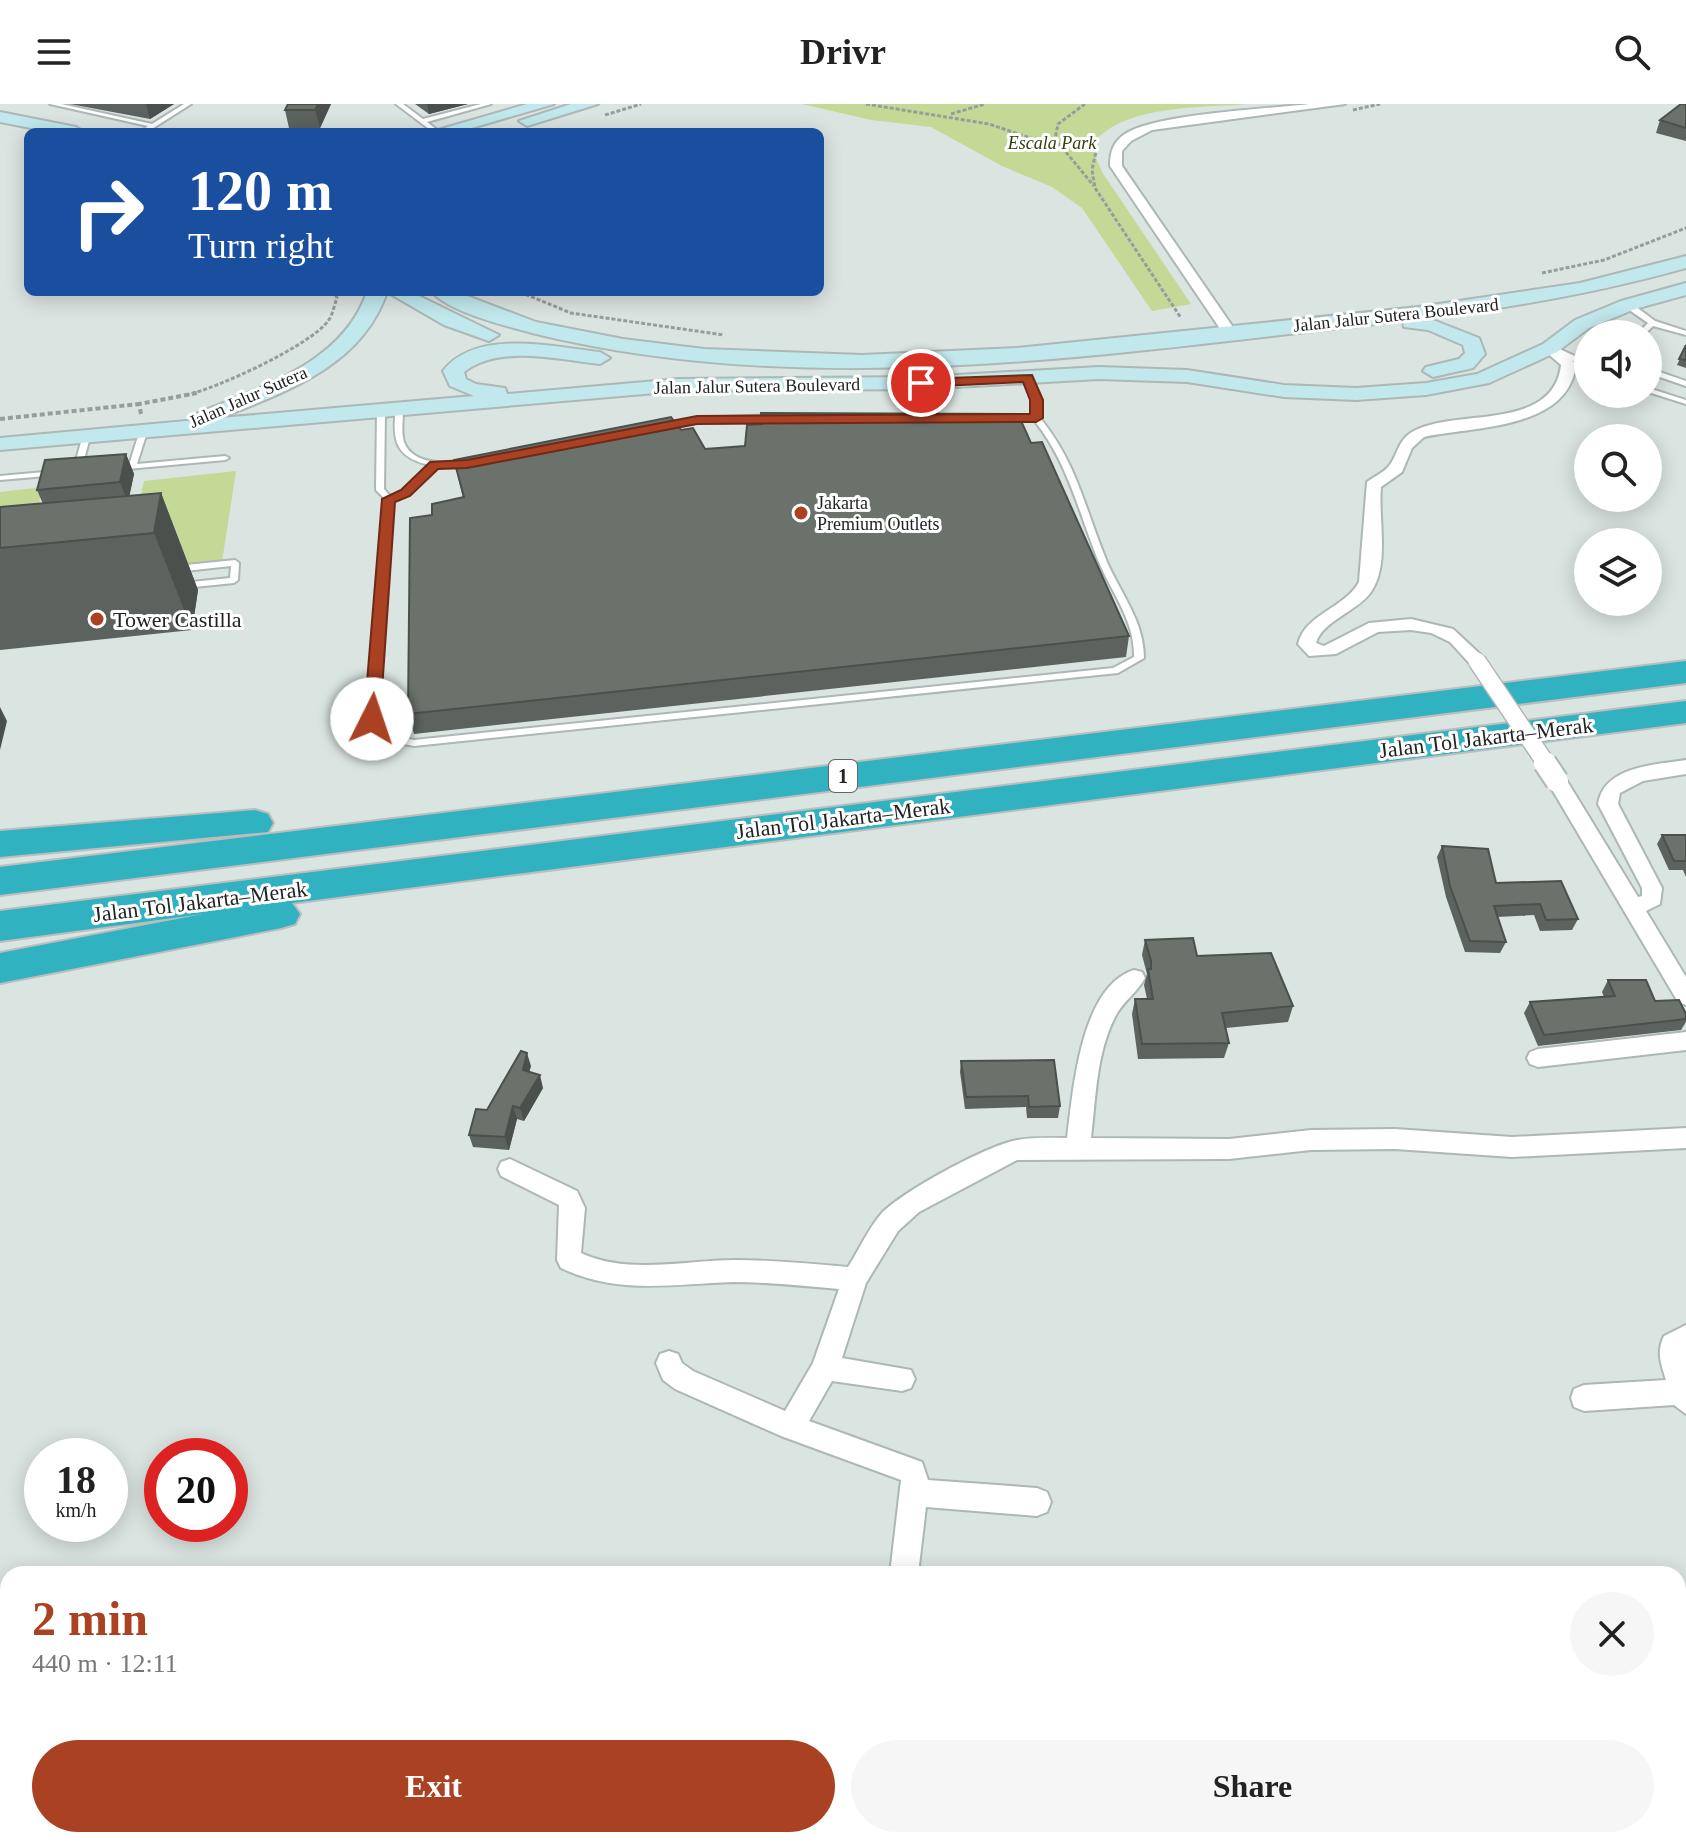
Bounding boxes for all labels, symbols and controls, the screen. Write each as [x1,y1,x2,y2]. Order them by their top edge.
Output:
icon: menu [32,30,76,74]
icon: search [1610,30,1654,74]
text: Drivr [800,32,886,72]
park label: Escala Park [1007,133,1097,153]
icon: right [56,160,160,264]
text: 120 m [188,160,333,222]
text: Turn right [188,226,334,266]
street label: Jalan Jalur Sutera Boulevard [1292,294,1500,336]
map controls [1574,320,1662,616]
button: sound [1574,320,1662,408]
pin [887,349,955,417]
icon: arrive [899,361,943,405]
street label: Jalan Jalur Sutera [186,362,310,432]
street label: Jalan Jalur Sutera Boulevard [654,374,860,398]
button: search [1574,424,1662,512]
place label: Jakarta Premium Outlets [817,493,940,534]
marker: Jakarta Premium Outlets [792,504,810,522]
button: layers [1574,528,1662,616]
place label: Tower Castilla [113,607,242,632]
marker: Tower Castilla [88,610,106,628]
position arrow [330,677,414,761]
street label: Jalan Tol Jakarta–Merak [1378,712,1595,763]
road number: 1 [829,760,857,792]
street label: Jalan Tol Jakarta–Merak [735,793,952,844]
street label: Jalan Tol Jakarta–Merak [92,876,309,927]
speed limit sign: 20 [144,1438,248,1542]
text: 18 [56,1457,96,1502]
text: km/h [55,1499,97,1521]
text: 2 min [32,1592,148,1645]
button: close [1570,1592,1654,1676]
text: 440 m · 12:11 [32,1649,178,1678]
button: Exit [32,1740,835,1832]
button: Share [851,1740,1654,1832]

